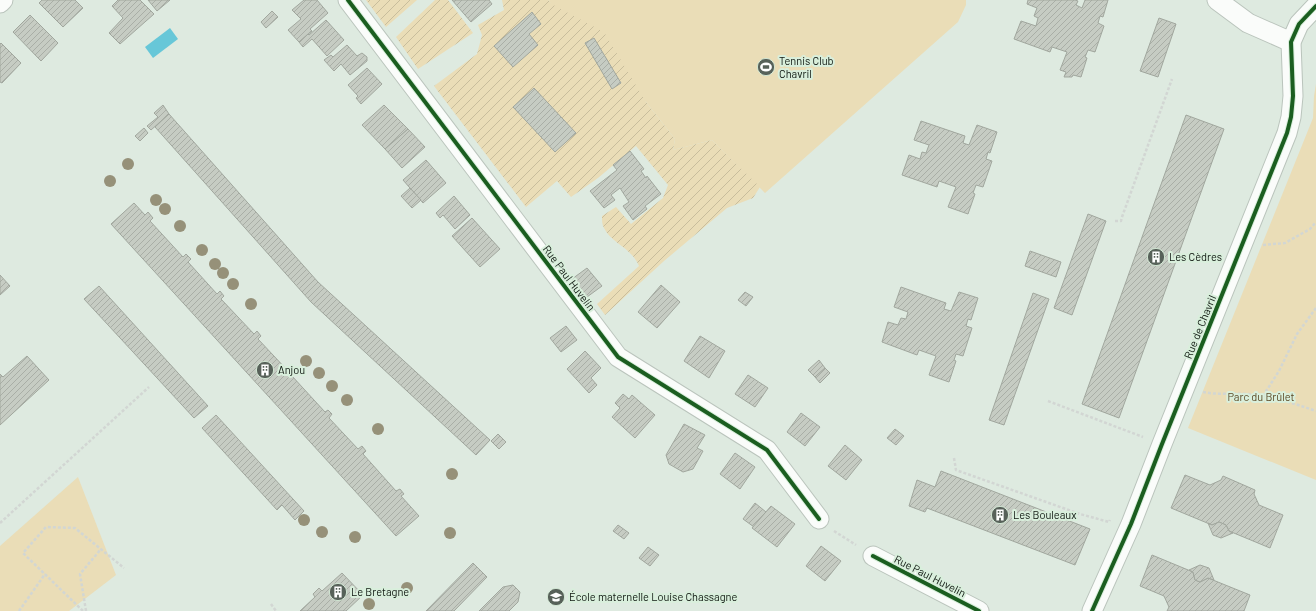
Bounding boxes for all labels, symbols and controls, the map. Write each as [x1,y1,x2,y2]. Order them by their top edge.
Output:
place label: Tennis Club Chavril [779,54,834,80]
sports icon: Tennis Club Chavril [756,57,776,77]
street label: Rue Paul Huvelin [541,242,598,313]
building icon: Les Cèdres [1146,247,1166,267]
place label: Les Cèdres [1169,250,1222,263]
street label: Rue de Chavril [1181,293,1218,361]
building icon: Anjou [255,360,275,380]
place label: Anjou [278,363,305,376]
park label: Parc du Brûlet [1227,390,1295,403]
building icon: Les Bouleaux [990,505,1010,525]
place label: Les Bouleaux [1013,508,1076,521]
street label: Rue Paul Huvelin [892,552,968,599]
building icon: Le Bretagne [328,582,348,602]
place label: Le Bretagne [351,585,409,598]
school or university icon: École maternelle Louise Chassagne [546,587,566,607]
place label: École maternelle Louise Chassagne [569,590,737,603]

